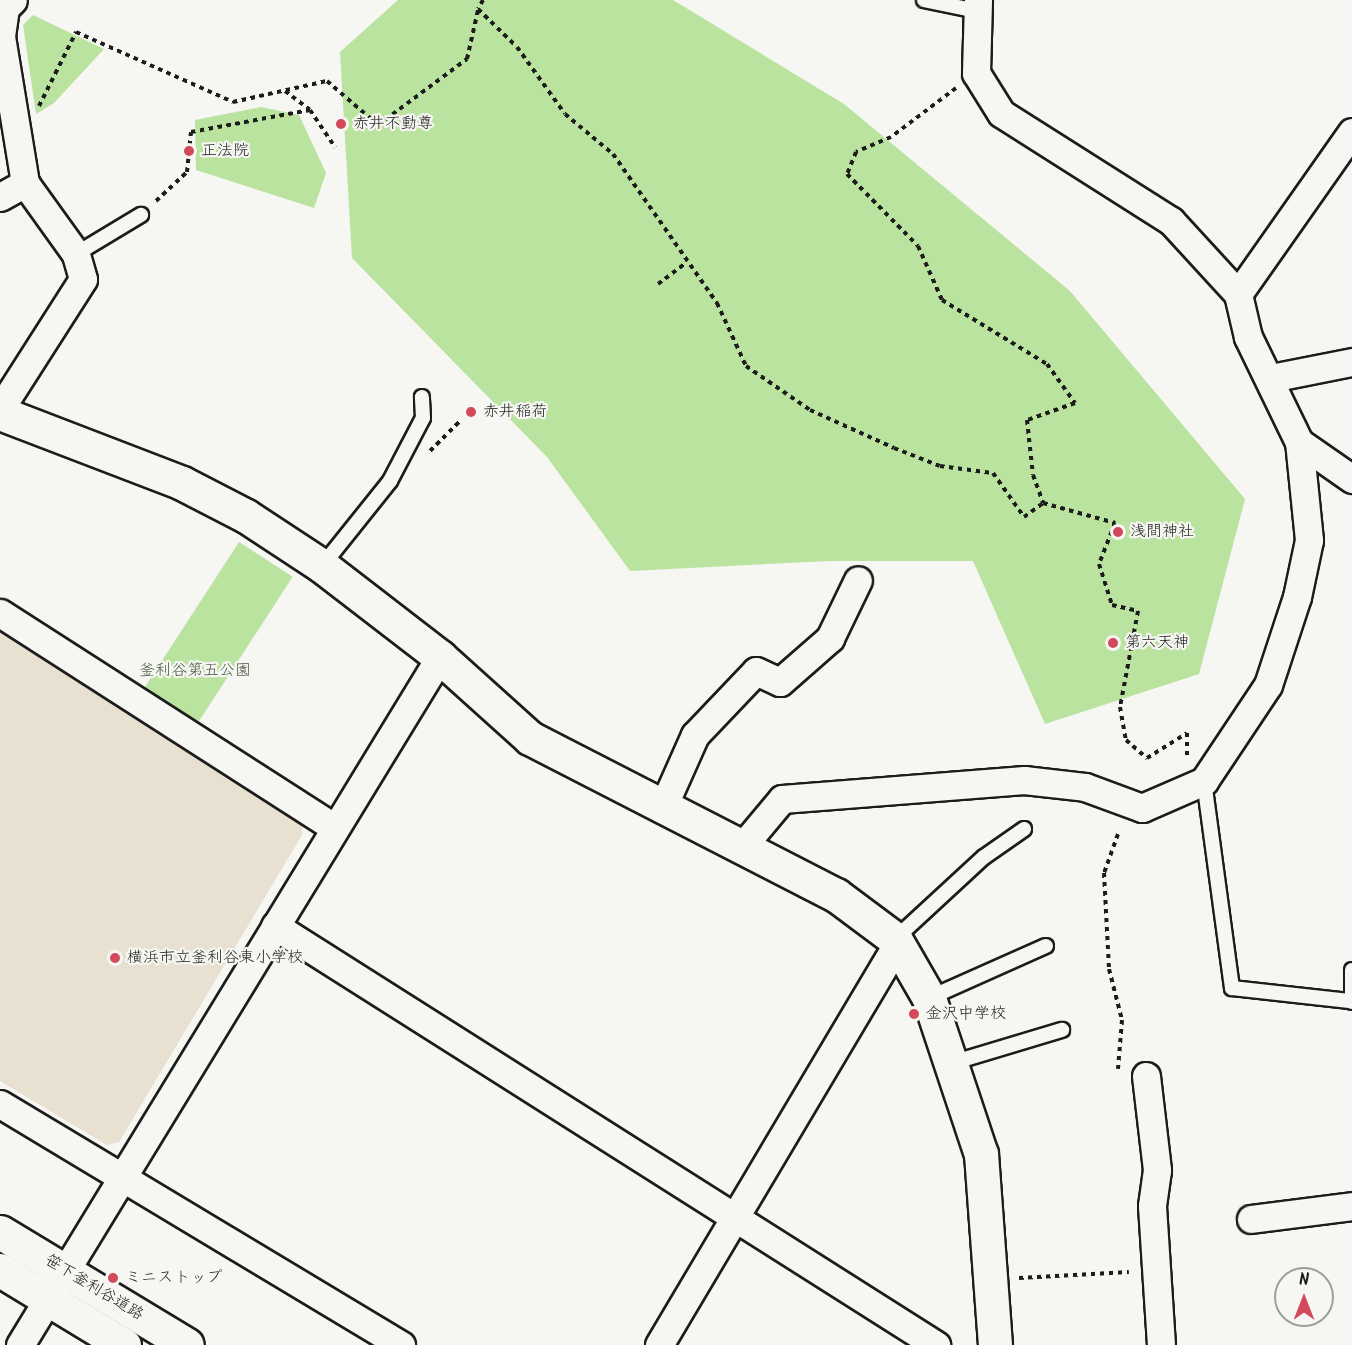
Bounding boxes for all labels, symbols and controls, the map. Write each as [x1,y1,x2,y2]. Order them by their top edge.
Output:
place label: 赤井不動尊 [353,114,433,134]
marker: 赤井不動尊 [334,117,348,131]
place label: 正法院 [201,141,249,161]
marker: 正法院 [182,144,196,158]
place label: 赤井稲荷 [483,402,547,422]
marker: 赤井稲荷 [464,405,478,419]
place label: 浅間神社 [1130,522,1194,542]
marker: 浅間神社 [1111,525,1125,539]
place label: 第六天神 [1125,633,1189,653]
marker: 第六天神 [1106,636,1120,650]
park label: 釜利谷第五公園 [139,661,251,681]
place label: 横浜市立釜利谷東小学校 [127,948,303,968]
marker: 横浜市立釜利谷東小学校 [108,951,122,965]
place label: 金沢中学校 [926,1004,1006,1024]
marker: 金沢中学校 [907,1007,921,1021]
street label: 笹下釜利谷道路 [41,1251,147,1325]
north arrow [1274,1267,1334,1327]
place label: ミニストップ [125,1268,221,1288]
text: N [1299,1268,1309,1293]
marker: ミニストップ [106,1271,120,1285]

